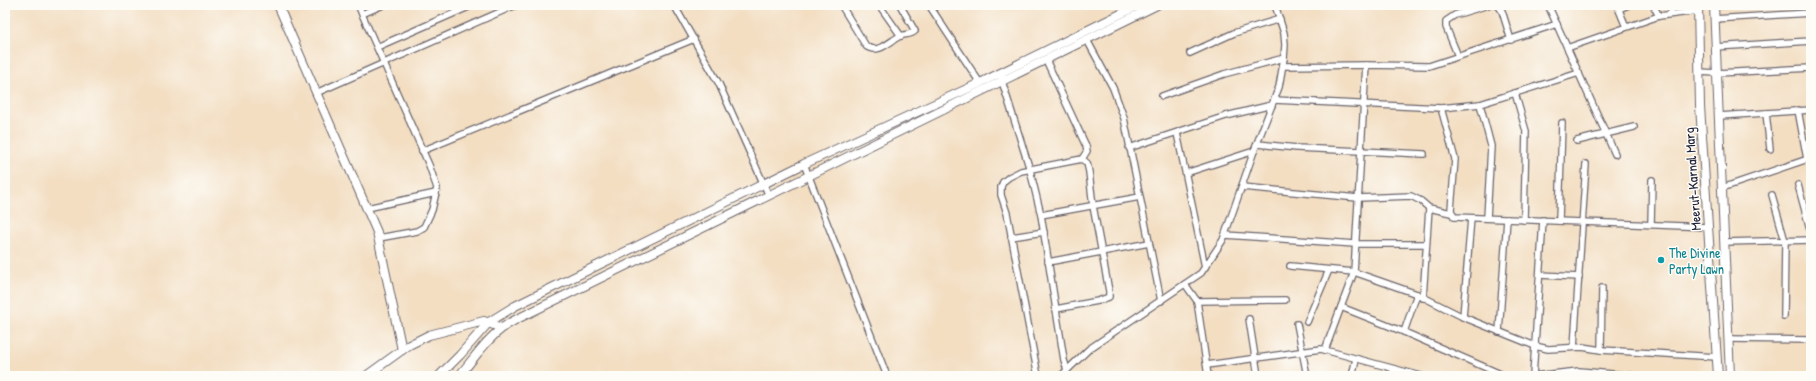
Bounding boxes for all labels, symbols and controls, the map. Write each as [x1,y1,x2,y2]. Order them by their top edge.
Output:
street label: Meerut-Karnal Marg [1679,127,1706,231]
place label: The Divine Party Lawn [1669,243,1724,279]
marker: The Divine Party Lawn [1656,255,1666,265]

